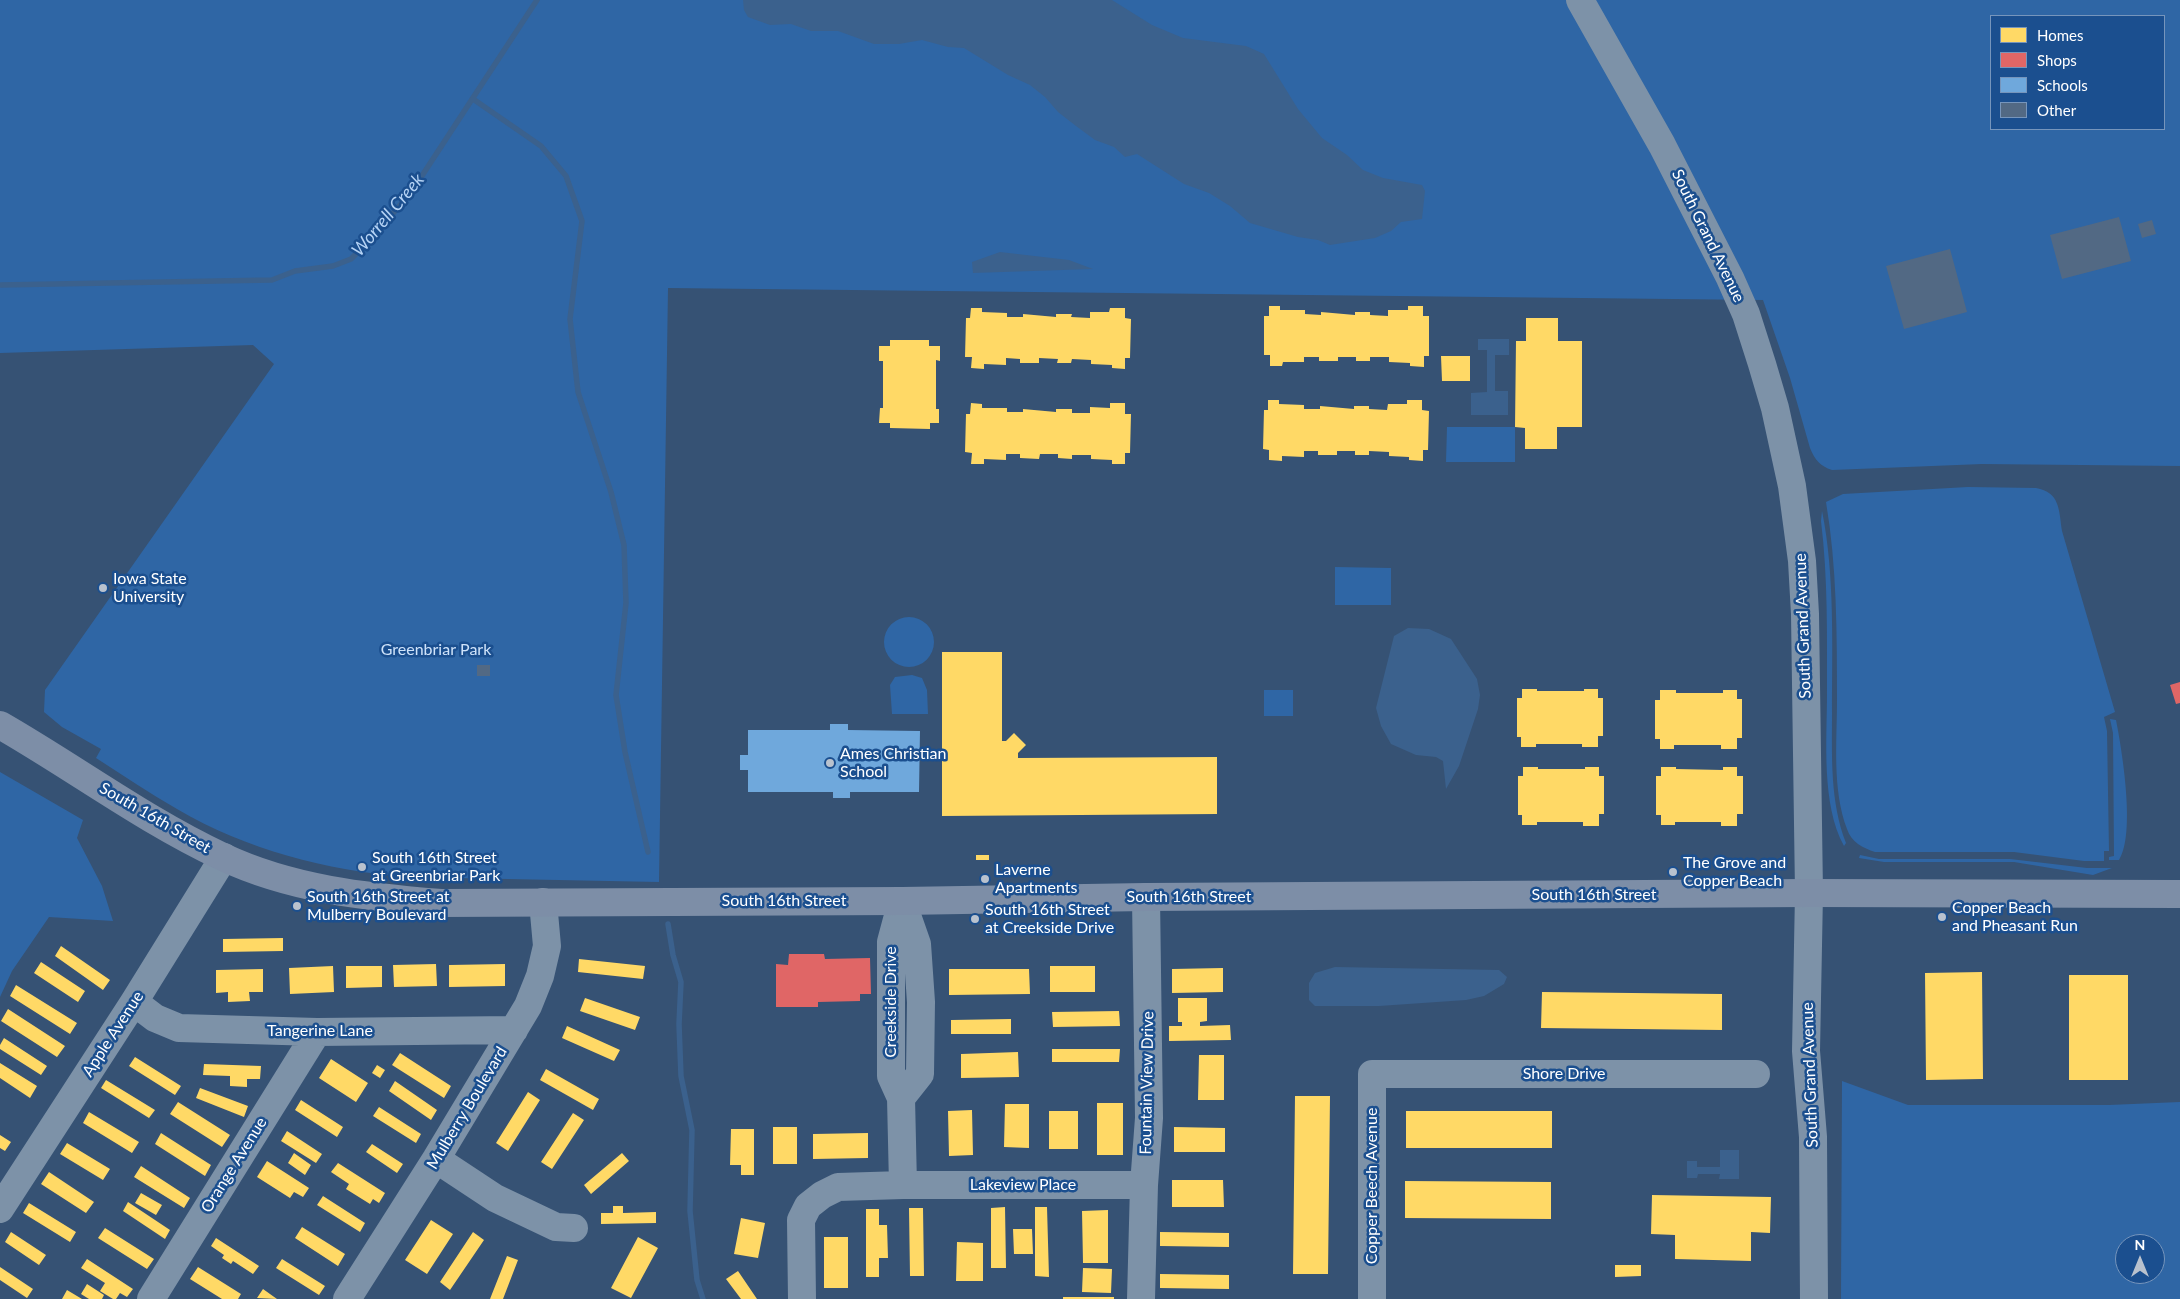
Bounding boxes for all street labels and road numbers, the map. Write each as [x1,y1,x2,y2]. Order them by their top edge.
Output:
street label: South Grand Avenue [1667,166,1749,306]
street label: South Grand Avenue [1791,553,1815,699]
street label: South 16th Street [96,778,214,858]
street label: South 16th Street [1532,885,1656,905]
street label: South 16th Street [1127,887,1251,907]
street label: South 16th Street [722,891,846,911]
street label: Creekside Drive [881,946,901,1058]
street label: Apple Avenue [78,988,148,1080]
street label: South Grand Avenue [1798,1002,1822,1148]
street label: Fountain View Drive [1136,1011,1158,1155]
street label: Tangerine Lane [267,1021,373,1041]
street label: Mulberry Boulevard [423,1043,511,1173]
street label: Shore Drive [1523,1064,1605,1084]
street label: Copper Beech Avenue [1362,1108,1382,1264]
street label: Orange Avenue [197,1114,271,1216]
street label: Lakeview Place [970,1175,1076,1195]

